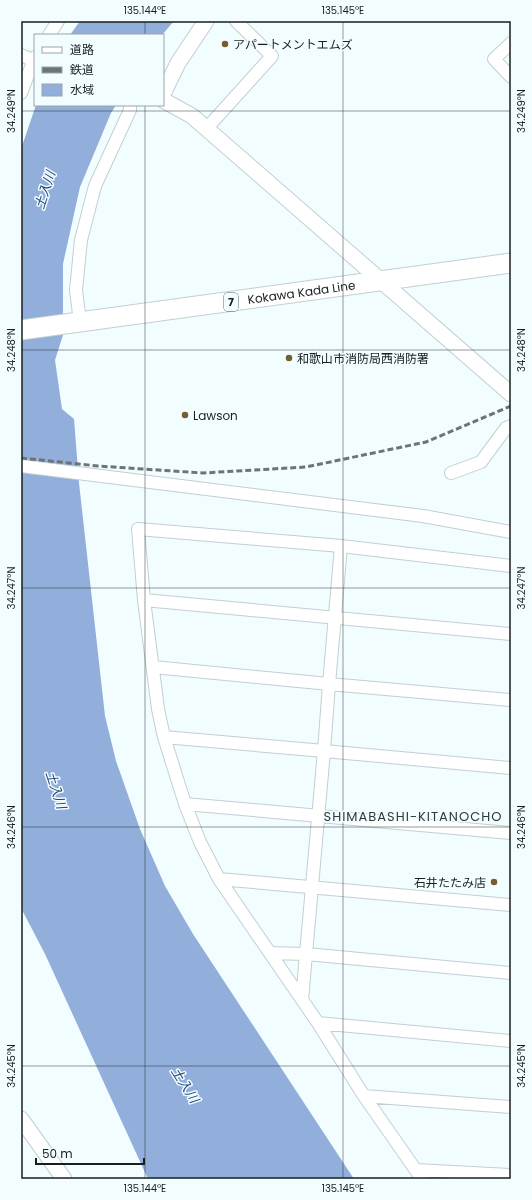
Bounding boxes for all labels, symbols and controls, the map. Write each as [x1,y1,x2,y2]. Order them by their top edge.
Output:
text: 135.144°E [124,3,166,18]
text: 135.145°E [322,3,364,18]
legend [34,34,164,106]
place label: アパートメントエムズ [233,36,353,53]
marker: アパートメントエムズ [220,39,230,49]
text: 道路 [70,41,94,58]
text: 鉄道 [70,61,94,78]
text: 水域 [70,81,94,98]
text: 34.249°N [4,89,19,133]
text: 34.249°N [514,89,529,133]
water label: 土入川 [30,167,61,211]
street label: Kokawa Kada Line [247,276,356,307]
road number: 7 [224,293,238,311]
text: 34.248°N [4,328,19,372]
text: 34.248°N [514,328,529,372]
place label: 和歌山市消防局西消防署 [297,350,429,367]
marker: 和歌山市消防局西消防署 [284,353,294,363]
place label: Lawson [193,407,238,424]
marker: Lawson [180,410,190,420]
text: 34.247°N [4,567,19,609]
text: 34.247°N [514,567,529,609]
water label: 土入川 [41,769,72,813]
text: 34.246°N [4,805,19,849]
text: 34.246°N [514,805,529,849]
district label: SHIMABASHI-KITANOCHO [324,807,502,826]
place label: 石井たたみ店 [414,874,486,891]
marker: 石井たたみ店 [489,877,499,887]
text: 34.245°N [4,1044,19,1088]
text: 34.245°N [514,1044,529,1088]
water label: 土入川 [167,1063,204,1108]
scale bar [36,1140,144,1166]
text: 50 m [42,1145,73,1162]
text: 135.144°E [124,1181,166,1196]
text: 135.145°E [322,1181,364,1196]

